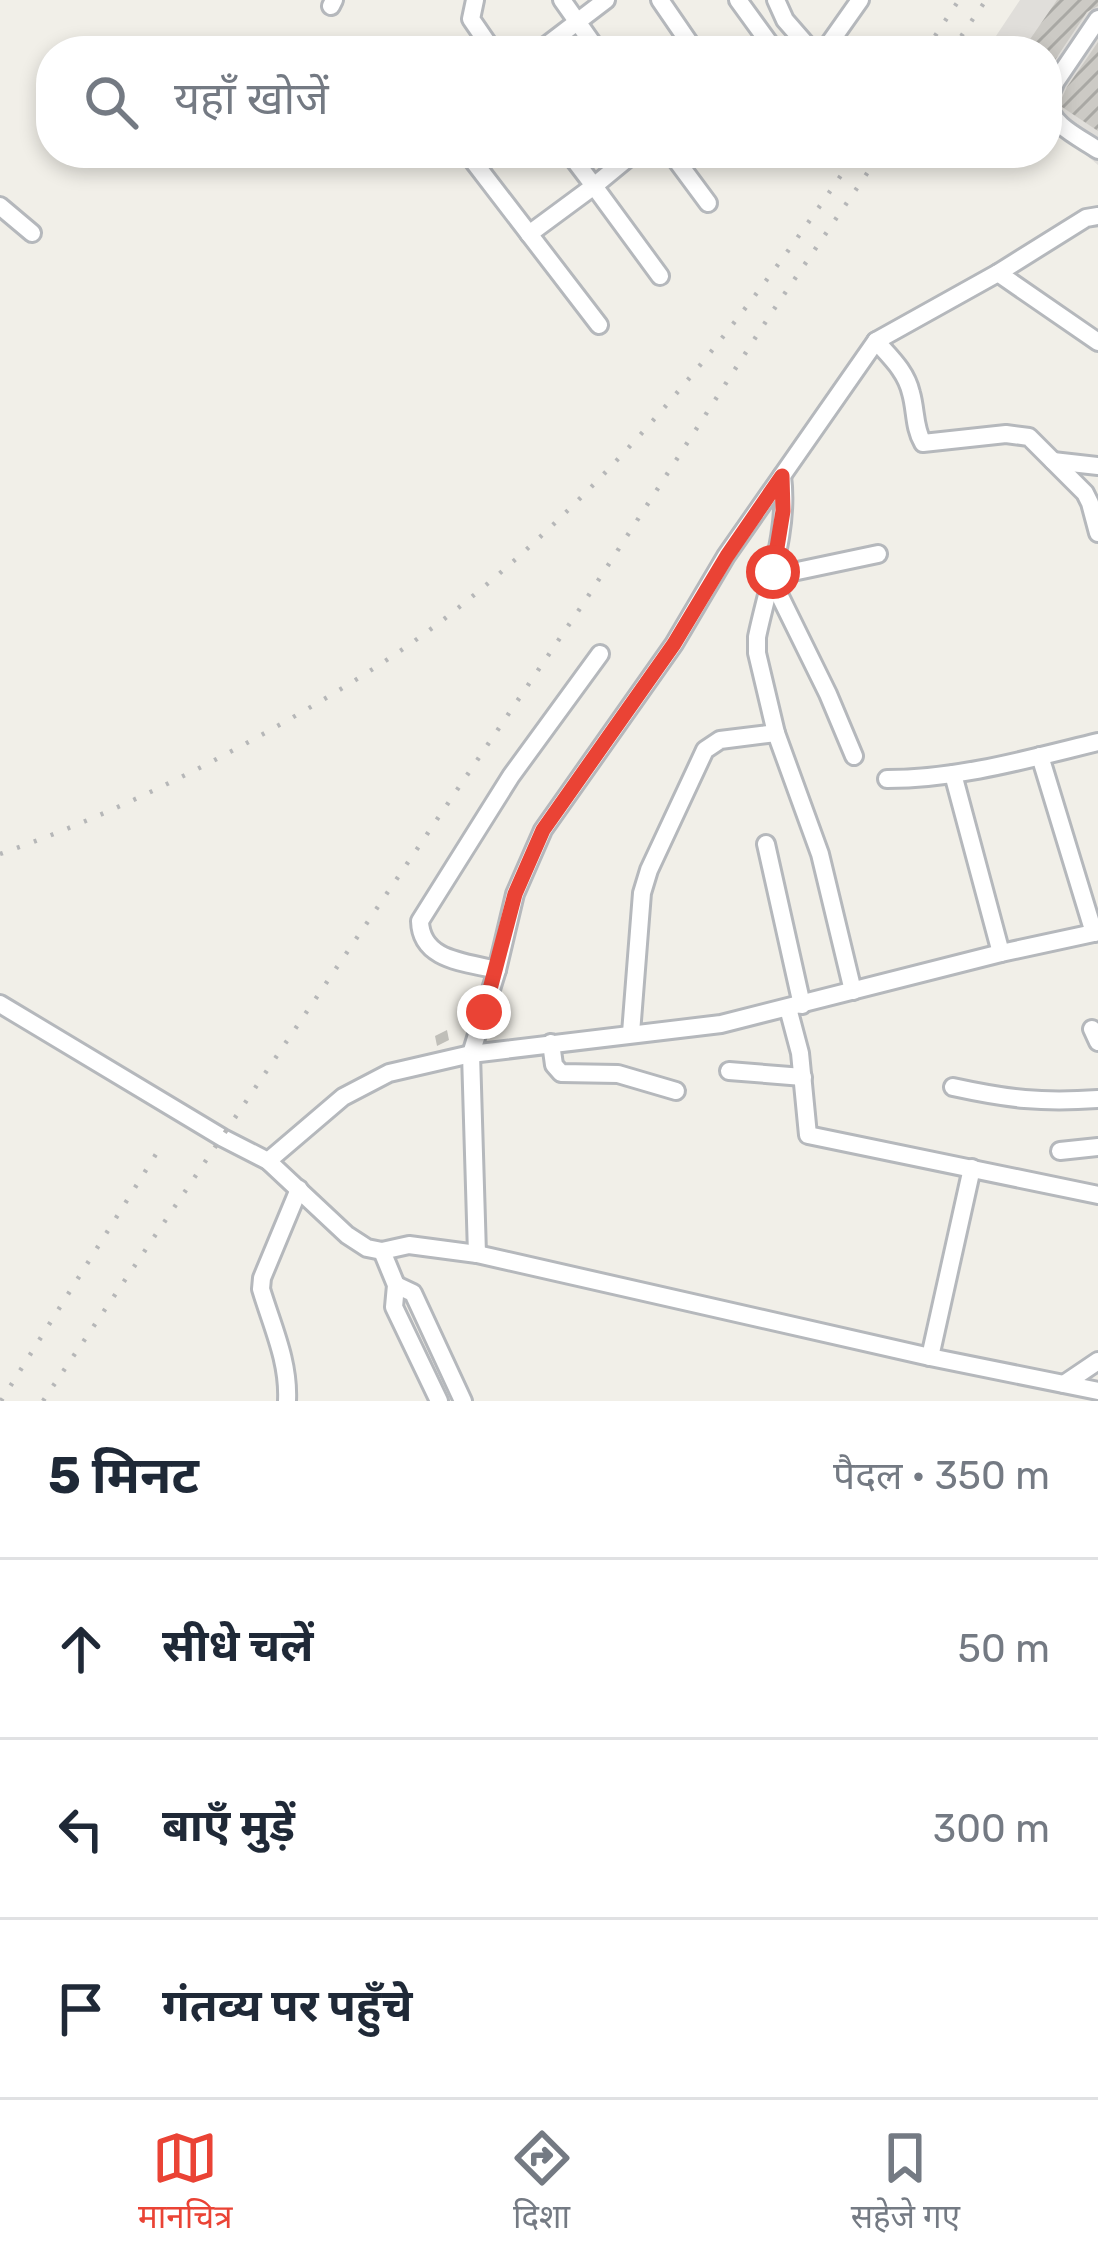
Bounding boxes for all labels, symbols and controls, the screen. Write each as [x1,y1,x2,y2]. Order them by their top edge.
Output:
search box [36,36,1062,168]
icon: search [78,69,144,135]
text: यहाँ खोजें [174,72,329,125]
route start [746,545,800,599]
route end [457,985,511,1039]
text: 5 मिनट [48,1445,199,1506]
text: पैदल · 350 m [833,1453,1050,1499]
icon: ahead [48,1616,114,1682]
text: सीधे चलें [162,1619,313,1672]
text: 50 m [958,1626,1050,1672]
icon: left [48,1796,114,1862]
text: बाएँ मुड़ें [162,1799,295,1852]
text: 300 m [933,1806,1050,1852]
icon: arrive [48,1976,114,2042]
text: गंतव्य पर पहुँचे [162,1979,413,2032]
tab: मानचित्र [138,2125,232,2241]
tab: दिशा [509,2125,575,2241]
tab: सहेजे गए [851,2125,960,2241]

